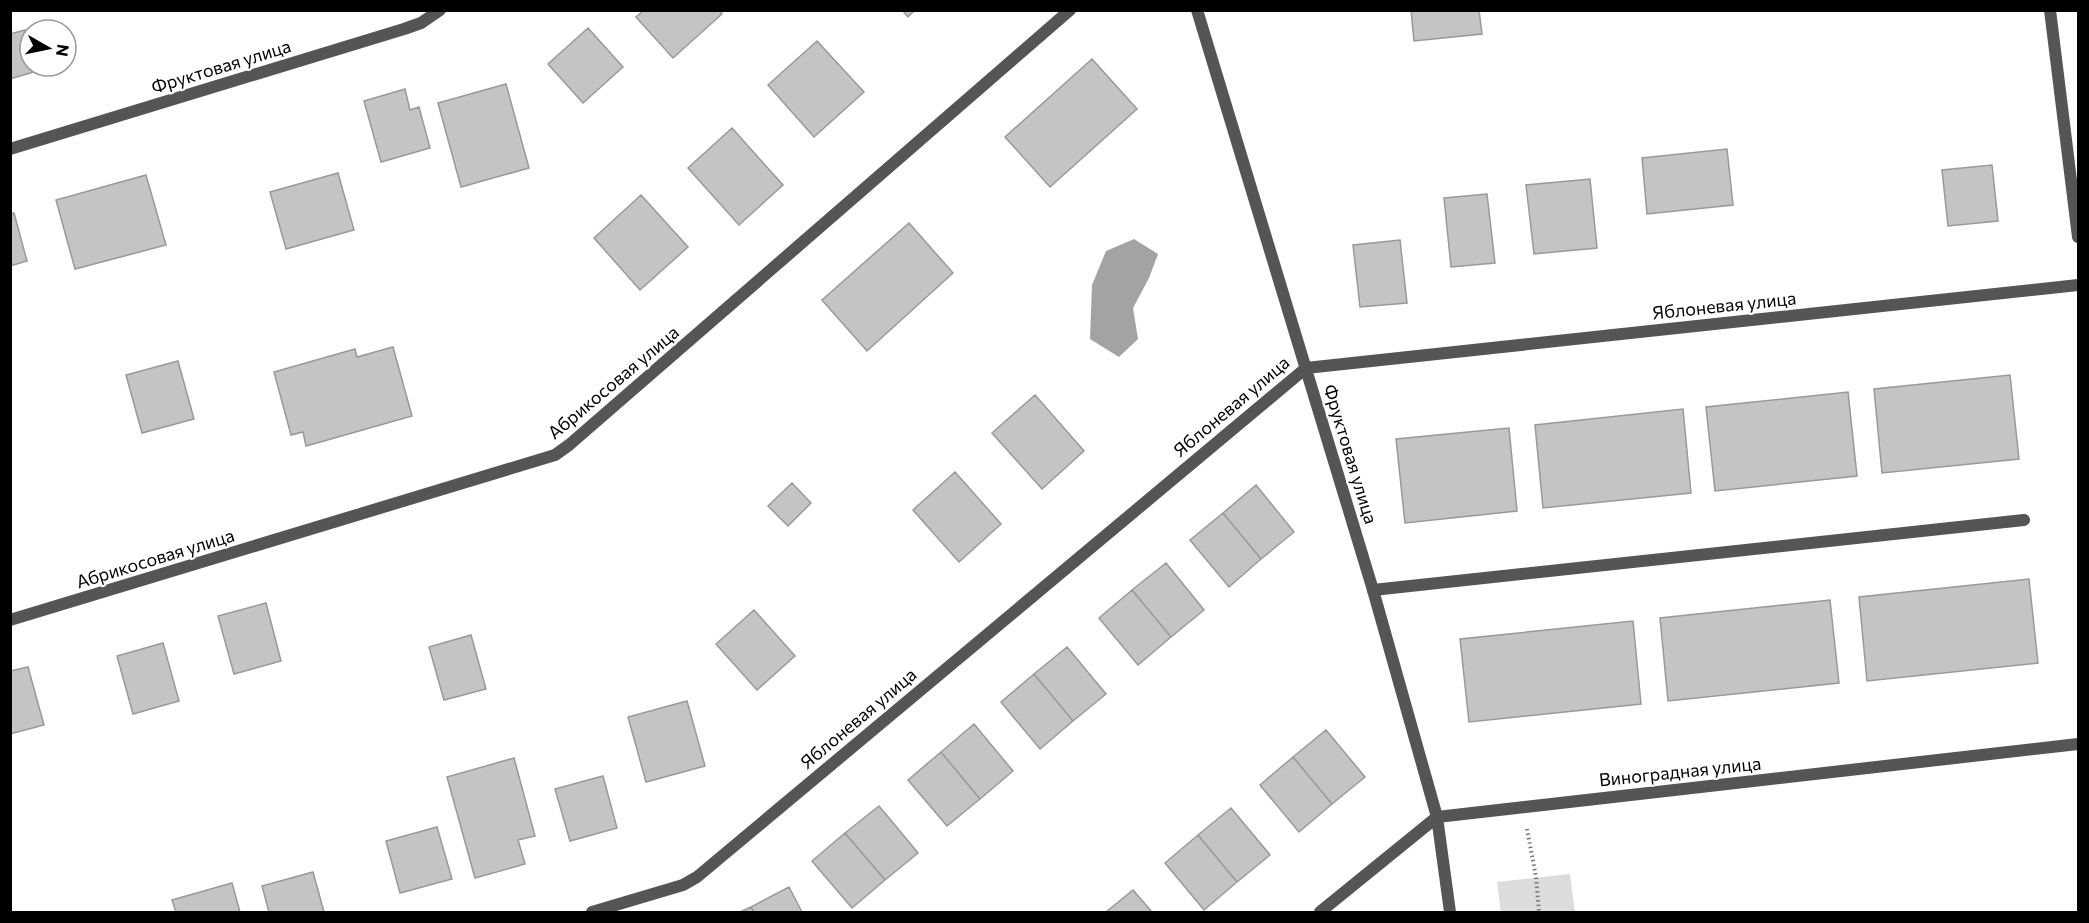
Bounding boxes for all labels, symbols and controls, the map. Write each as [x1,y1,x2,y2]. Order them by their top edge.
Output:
north arrow [18,18,78,78]
street label: Фруктовая улица [149,34,293,98]
text: N [53,43,74,58]
street label: Яблоневая улица [1651,286,1797,324]
street label: Абрикосовая улица [543,321,683,443]
street label: Яблоневая улица [1168,351,1294,461]
street label: Фруктовая улица [1319,382,1383,526]
street label: Абрикосовая улица [73,523,237,593]
street label: Яблоневая улица [795,663,921,773]
street label: Виноградная улица [1598,752,1762,790]

